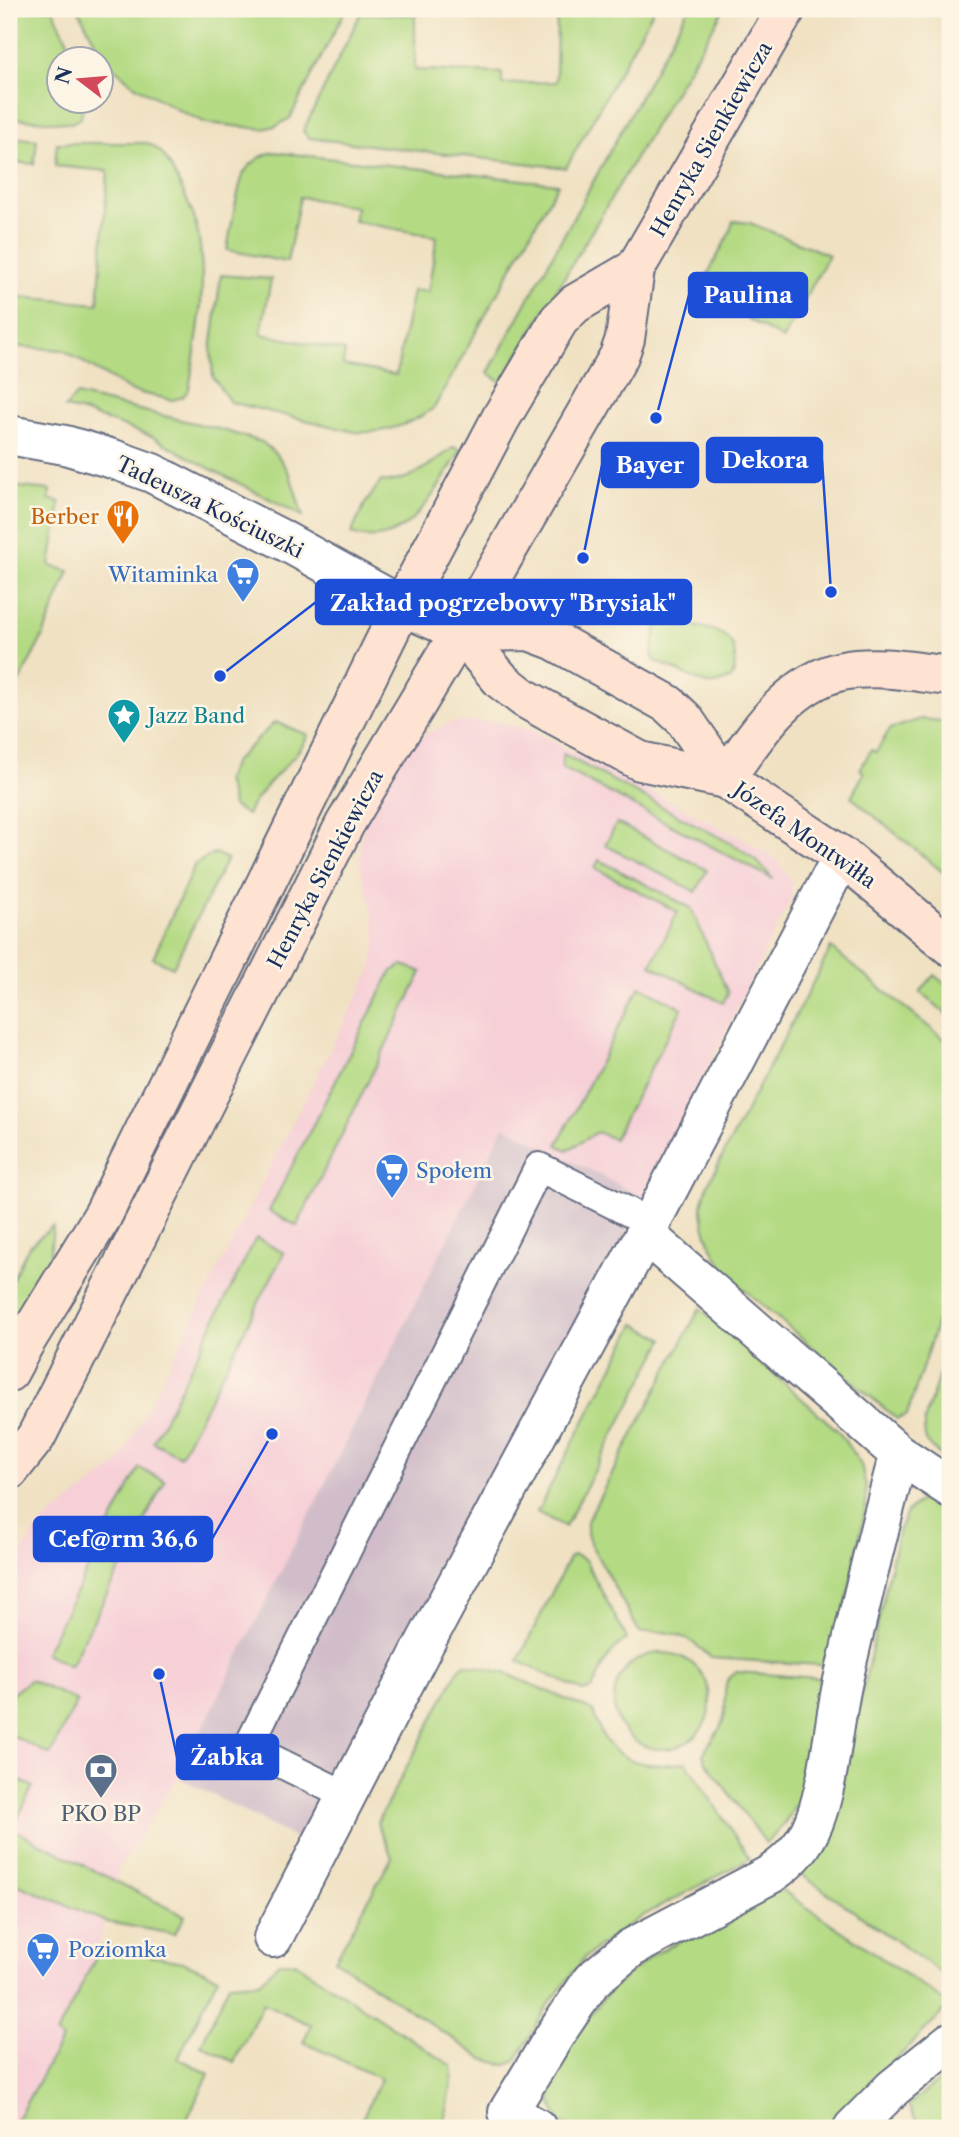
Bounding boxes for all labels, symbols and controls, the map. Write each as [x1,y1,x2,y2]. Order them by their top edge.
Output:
street label: Henryka Sienkiewicza [645,36,778,241]
north arrow [46,46,116,116]
text: N [51,64,77,87]
callout: Paulina [689,273,807,317]
text: Paulina [703,281,793,309]
callout: Dekora [707,438,822,482]
callout: Bayer [602,443,698,487]
text: Dekora [721,446,809,474]
street label: Tadeusza Kościuszki [112,451,308,563]
text: Bayer [616,451,685,479]
restaurant icon: Berber [104,497,142,546]
place label: Berber [30,504,99,529]
supermarket icon: Witaminka [224,555,262,604]
place label: Witaminka [107,562,219,587]
callout: Zakład pogrzebowy "Brysiak" [316,580,691,624]
text: Zakład pogrzebowy "Brysiak" [330,589,676,617]
place icon: Jazz Band [105,696,143,745]
place label: Jazz Band [145,703,245,728]
street label: Henryka Sienkiewicza [262,765,388,973]
street label: Józefa Montwiłła [726,775,882,894]
supermarket icon: Społem [373,1151,411,1200]
place label: Społem [416,1158,492,1183]
callout: Cef@rm 36,6 [34,1517,212,1561]
text: Cef@rm 36,6 [48,1525,198,1553]
callout: Żabka [177,1735,278,1779]
text: Żabka [190,1743,264,1771]
bank icon: PKO BP [82,1751,120,1800]
place label: PKO BP [61,1801,141,1826]
supermarket icon: Poziomka [24,1930,62,1979]
place label: Poziomka [68,1937,168,1962]

